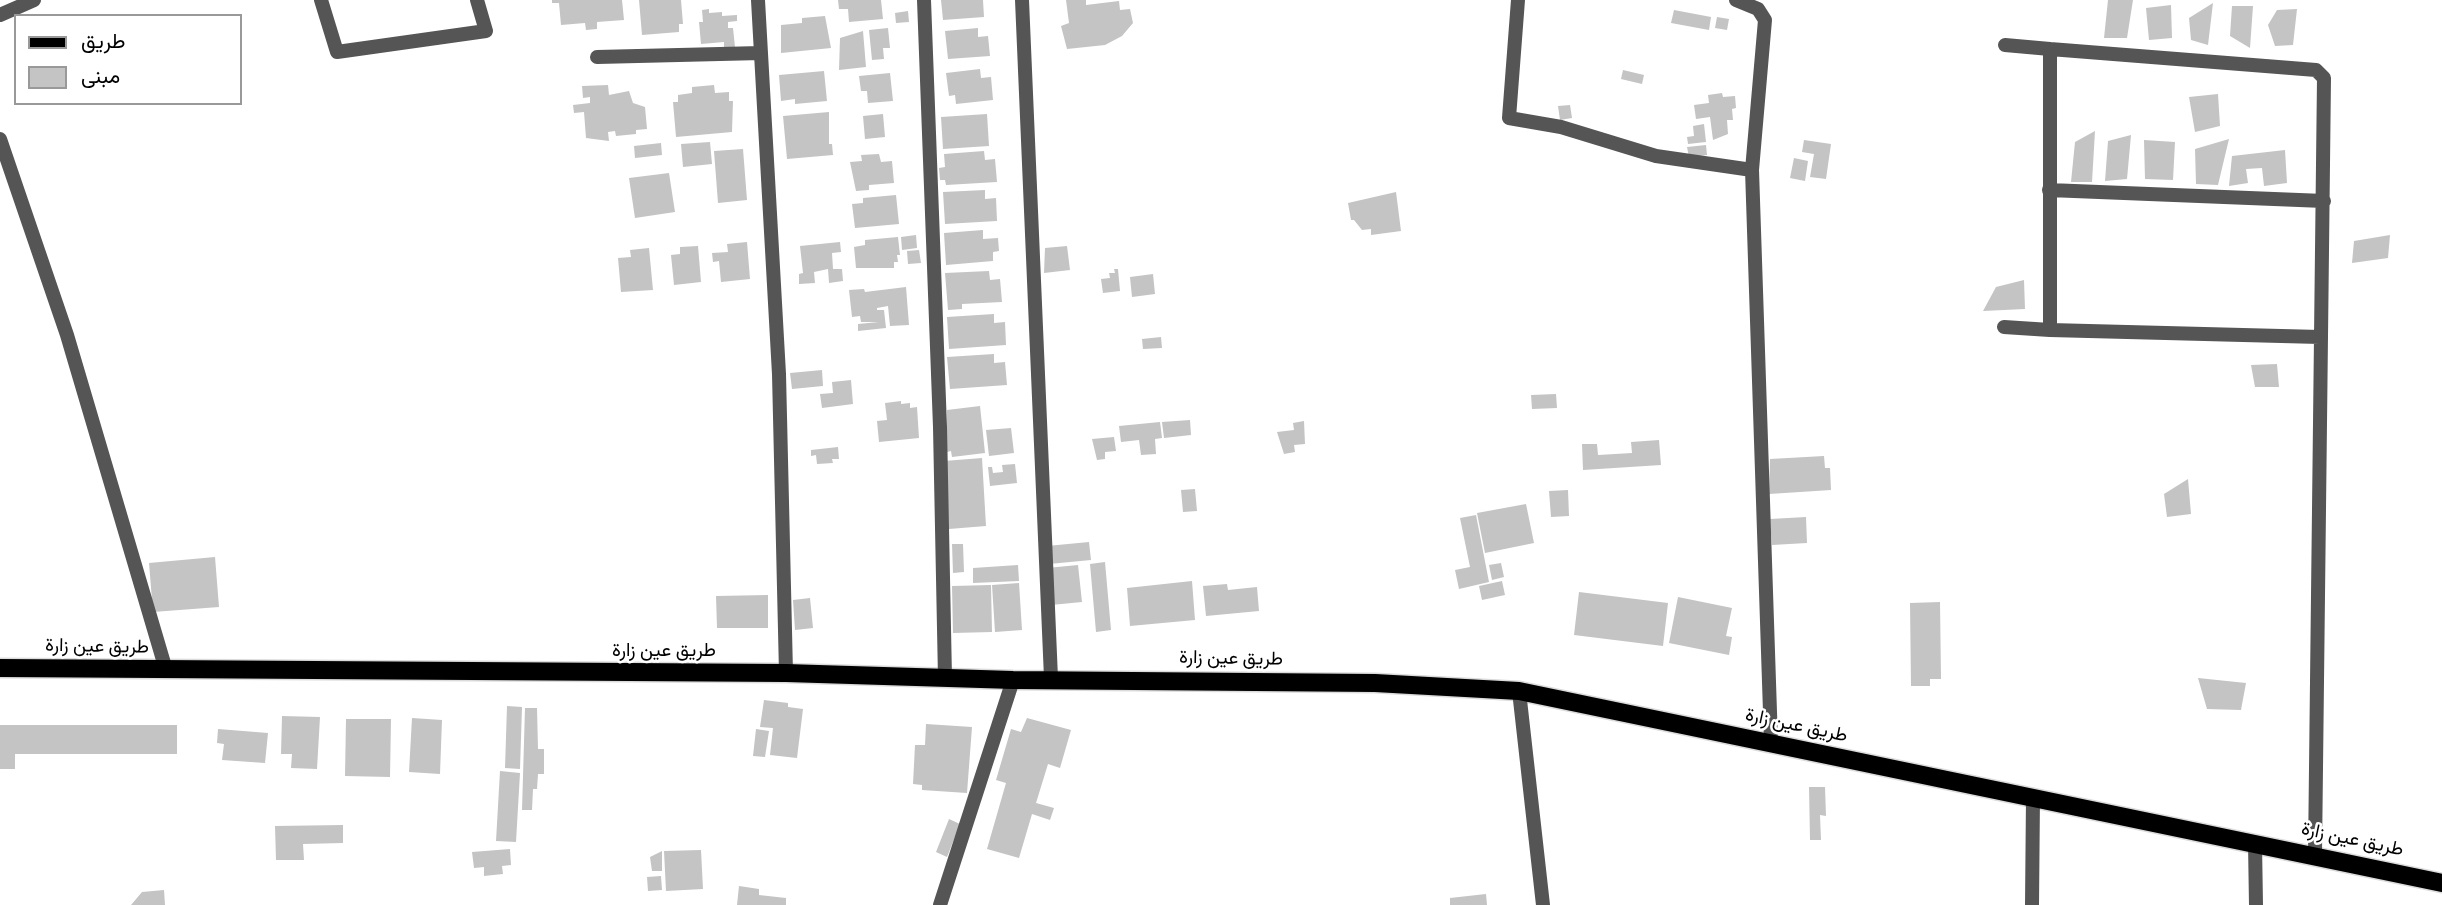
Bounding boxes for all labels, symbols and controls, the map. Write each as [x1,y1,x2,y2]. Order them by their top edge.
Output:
legend [14,14,242,105]
text: طريق [81,29,126,56]
text: مبنى [81,64,120,91]
street label: طريق عين زارة [45,636,149,660]
street label: طريق عين زارة [612,641,716,663]
street label: طريق عين زارة [1179,648,1283,672]
street label: طريق عين زارة [1743,705,1849,749]
street label: طريق عين زارة [2299,819,2405,863]

